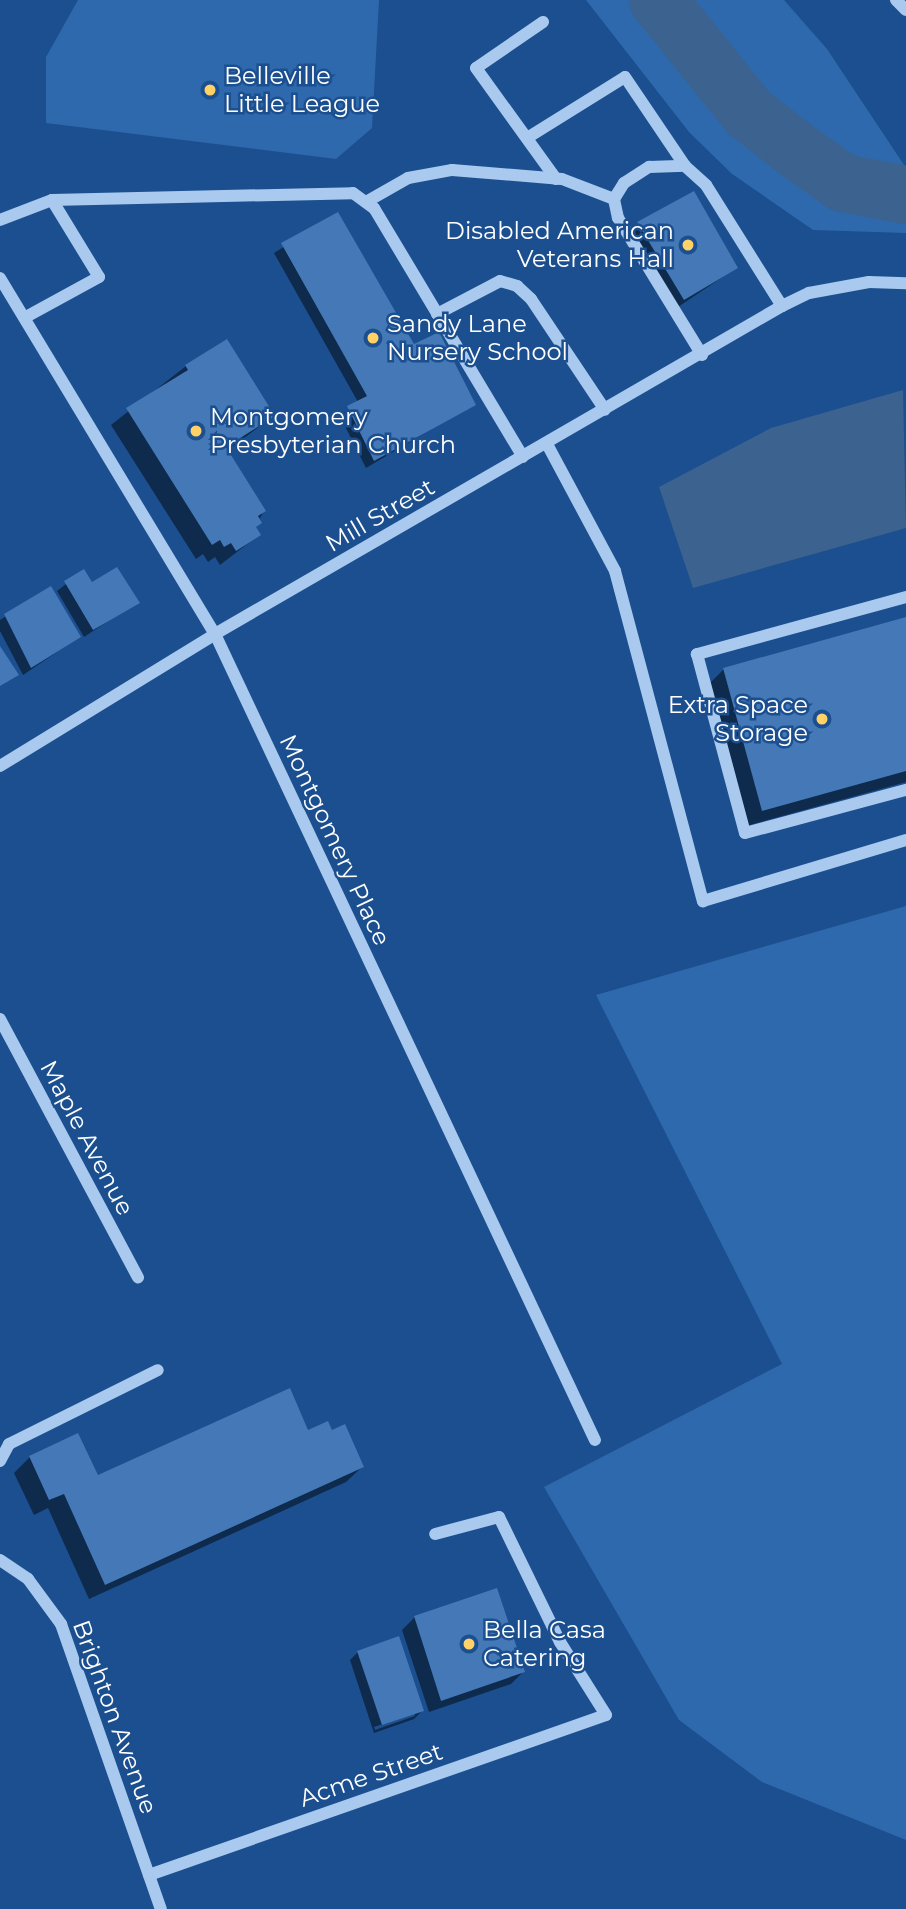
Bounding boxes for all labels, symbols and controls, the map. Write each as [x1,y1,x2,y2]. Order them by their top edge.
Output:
place label: Belleville Little League [224,62,380,118]
marker: Belleville Little League [202,82,218,98]
place label: Disabled American Veterans Hall [445,217,674,273]
marker: Disabled American Veterans Hall [680,237,696,253]
place label: Sandy Lane Nursery School [387,310,568,366]
marker: Sandy Lane Nursery School [365,330,381,346]
place label: Montgomery Presbyterian Church [210,403,456,459]
marker: Montgomery Presbyterian Church [188,423,204,439]
street label: Mill Street [320,472,440,558]
place label: Extra Space Storage [668,691,808,747]
marker: Extra Space Storage [814,711,830,727]
street label: Montgomery Place [273,730,397,950]
street label: Maple Avenue [34,1056,140,1220]
street label: Brighton Avenue [67,1616,163,1818]
place label: Bella Casa Catering [483,1616,606,1672]
marker: Bella Casa Catering [461,1636,477,1652]
street label: Acme Street [296,1737,446,1813]

